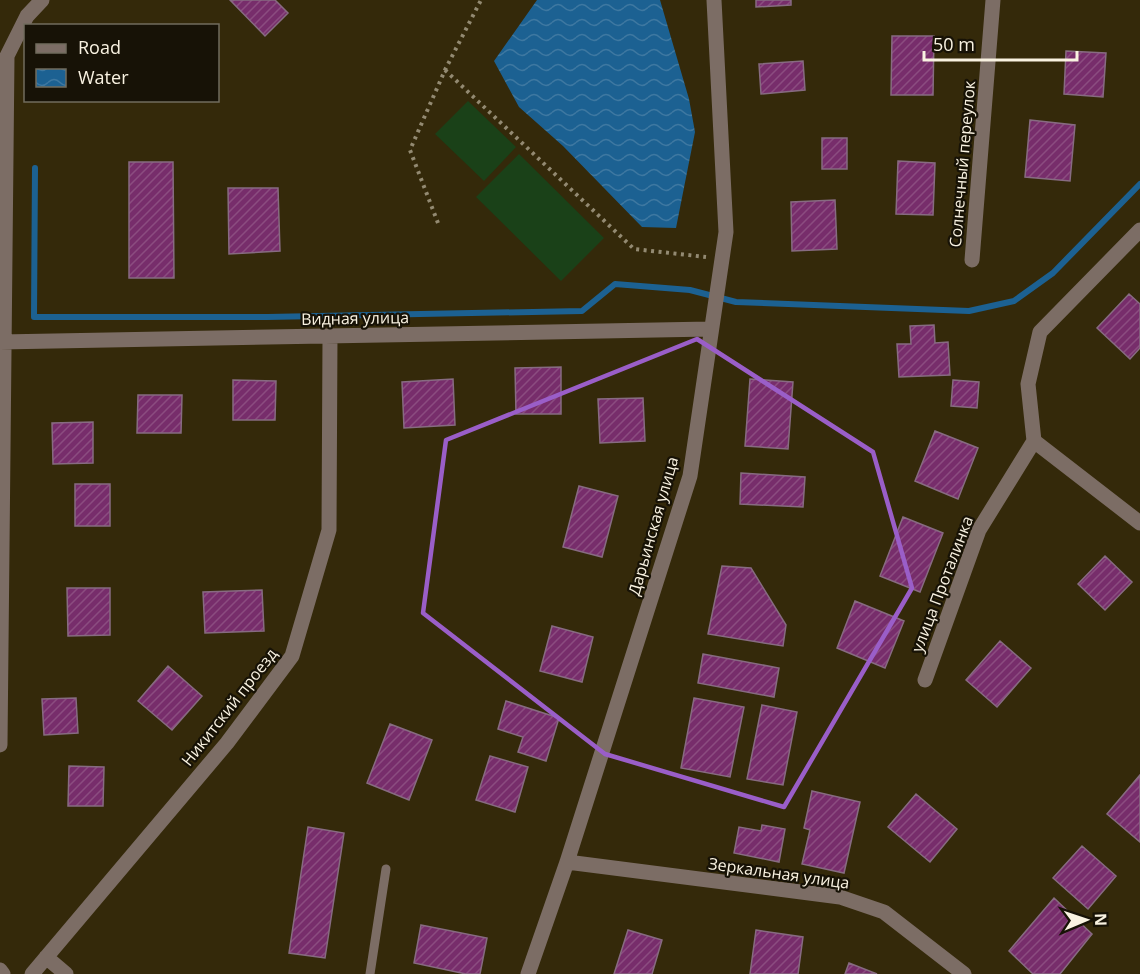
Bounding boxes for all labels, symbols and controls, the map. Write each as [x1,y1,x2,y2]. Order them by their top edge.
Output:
legend [24,24,219,102]
scale bar [924,24,1077,62]
text: 50 m [933,32,975,56]
text: Road [78,35,121,59]
text: Water [78,65,129,89]
street label: Солнечный переулок [944,79,980,248]
street label: Видная улица [301,306,409,330]
street label: Дарьинская улица [623,454,683,598]
street label: улица Проталинка [906,513,978,655]
street label: Никитский проезд [176,644,282,770]
street label: Зеркальная улица [707,852,851,894]
north arrow [1056,890,1116,950]
text: N [1090,913,1112,926]

